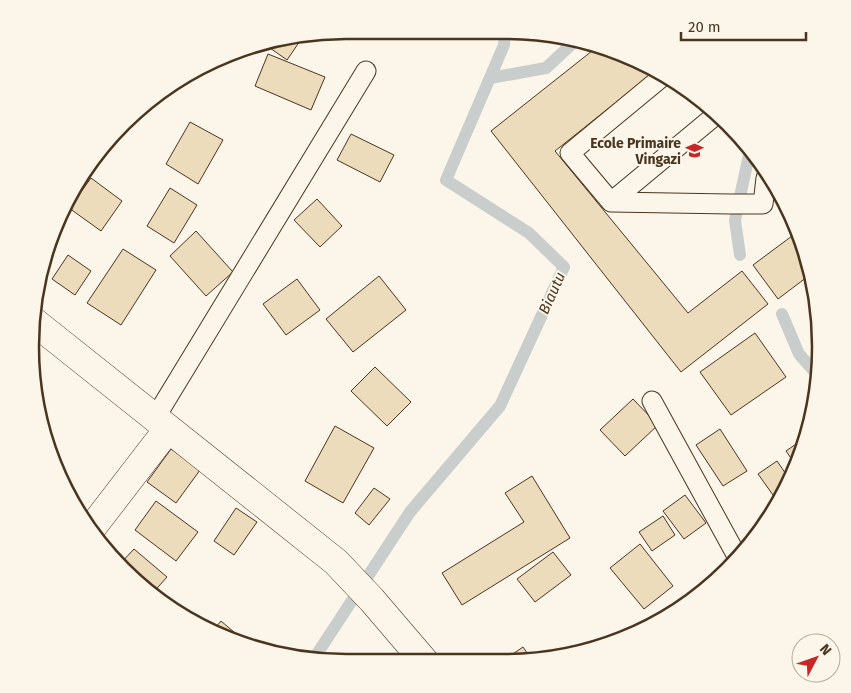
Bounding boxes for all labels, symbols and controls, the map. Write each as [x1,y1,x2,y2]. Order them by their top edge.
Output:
scale bar [681,10,806,42]
text: 20 m [688,18,721,36]
place label: Ecole Primaire Vingazi [590,135,681,168]
school or university icon: Ecole Primaire Vingazi [685,141,705,161]
water label: Biautu [535,269,569,317]
north arrow [791,633,841,683]
text: N [816,641,835,659]

